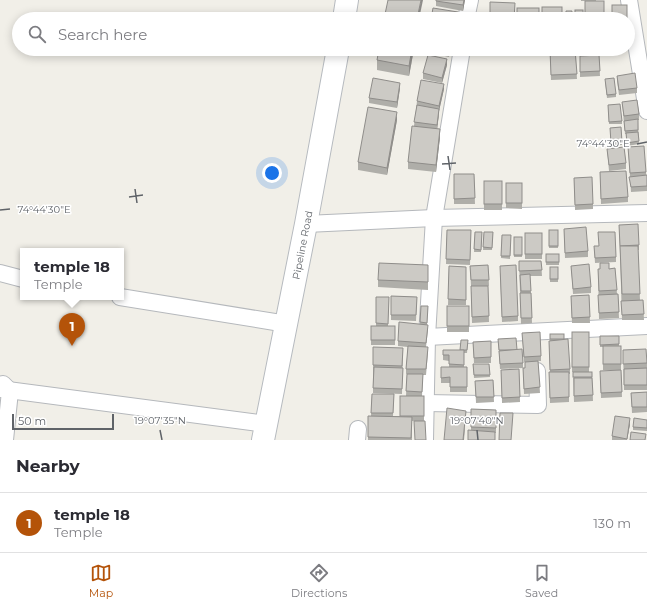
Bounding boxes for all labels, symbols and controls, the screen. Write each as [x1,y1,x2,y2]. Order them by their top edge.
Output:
search box [12,12,635,56]
icon: search [26,23,48,45]
text: Search here [58,25,147,44]
text: 74°44'30"E [576,137,630,150]
your location [262,163,282,183]
text: 74°44'30"E [17,203,71,216]
street label: Pipeline Road [289,210,316,281]
popup [20,248,124,300]
text: temple 18 [34,257,110,276]
text: Temple [34,276,83,292]
pin: 1 [59,313,85,346]
scale bar [12,412,114,431]
text: 50 m [18,414,46,428]
text: 19°07'35"N [134,414,186,427]
text: 19°07'40"N [450,414,504,427]
text: Nearby [16,456,80,476]
text: temple 18 [54,505,130,524]
text: 1 [26,515,32,531]
text: 130 m [593,515,631,531]
text: Temple [54,524,103,540]
tab: Map [89,562,113,600]
tab: Directions [291,562,347,600]
tab: Saved [525,562,558,600]

